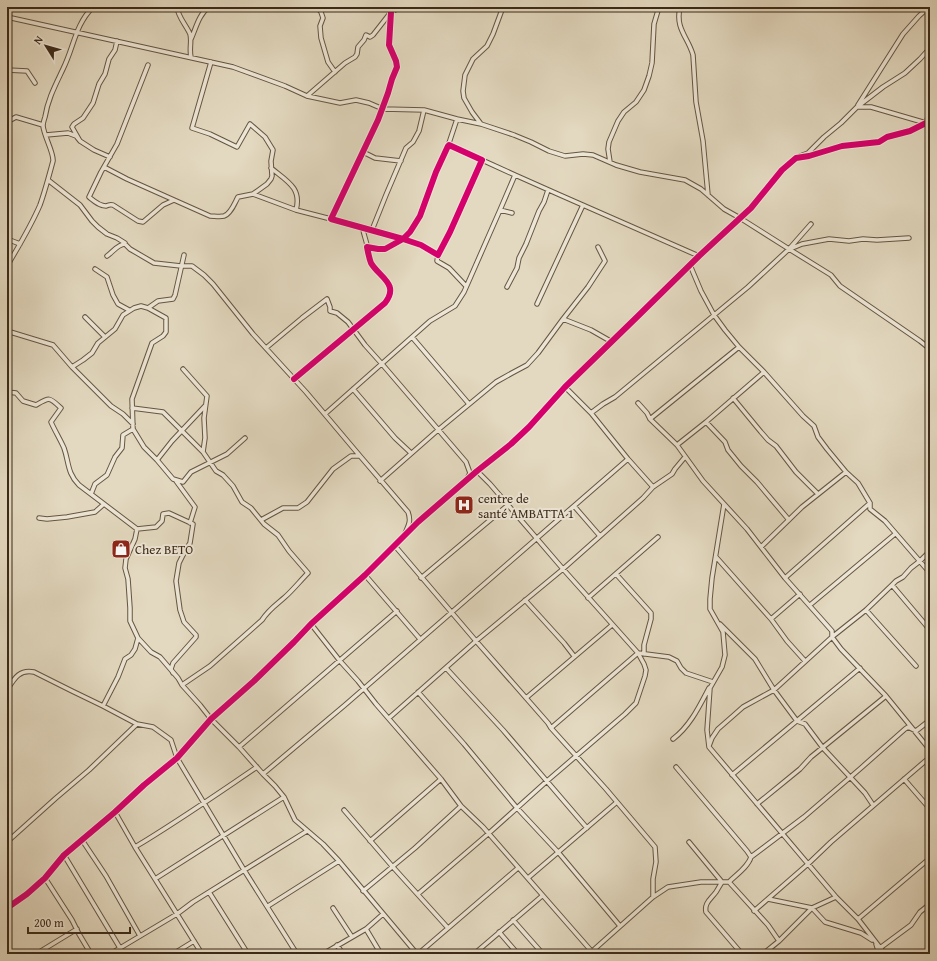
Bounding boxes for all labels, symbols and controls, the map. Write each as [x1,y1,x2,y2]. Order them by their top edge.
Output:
north arrow [26,26,66,66]
text: N [29,32,47,48]
place label: centre de santé AMBATTA 1 [478,489,574,523]
hospital icon: centre de santé AMBATTA 1 [453,494,475,516]
shop icon: Chez BETO [110,538,132,560]
place label: Chez BETO [135,540,193,559]
scale bar [28,909,130,935]
text: 200 m [34,914,64,931]

